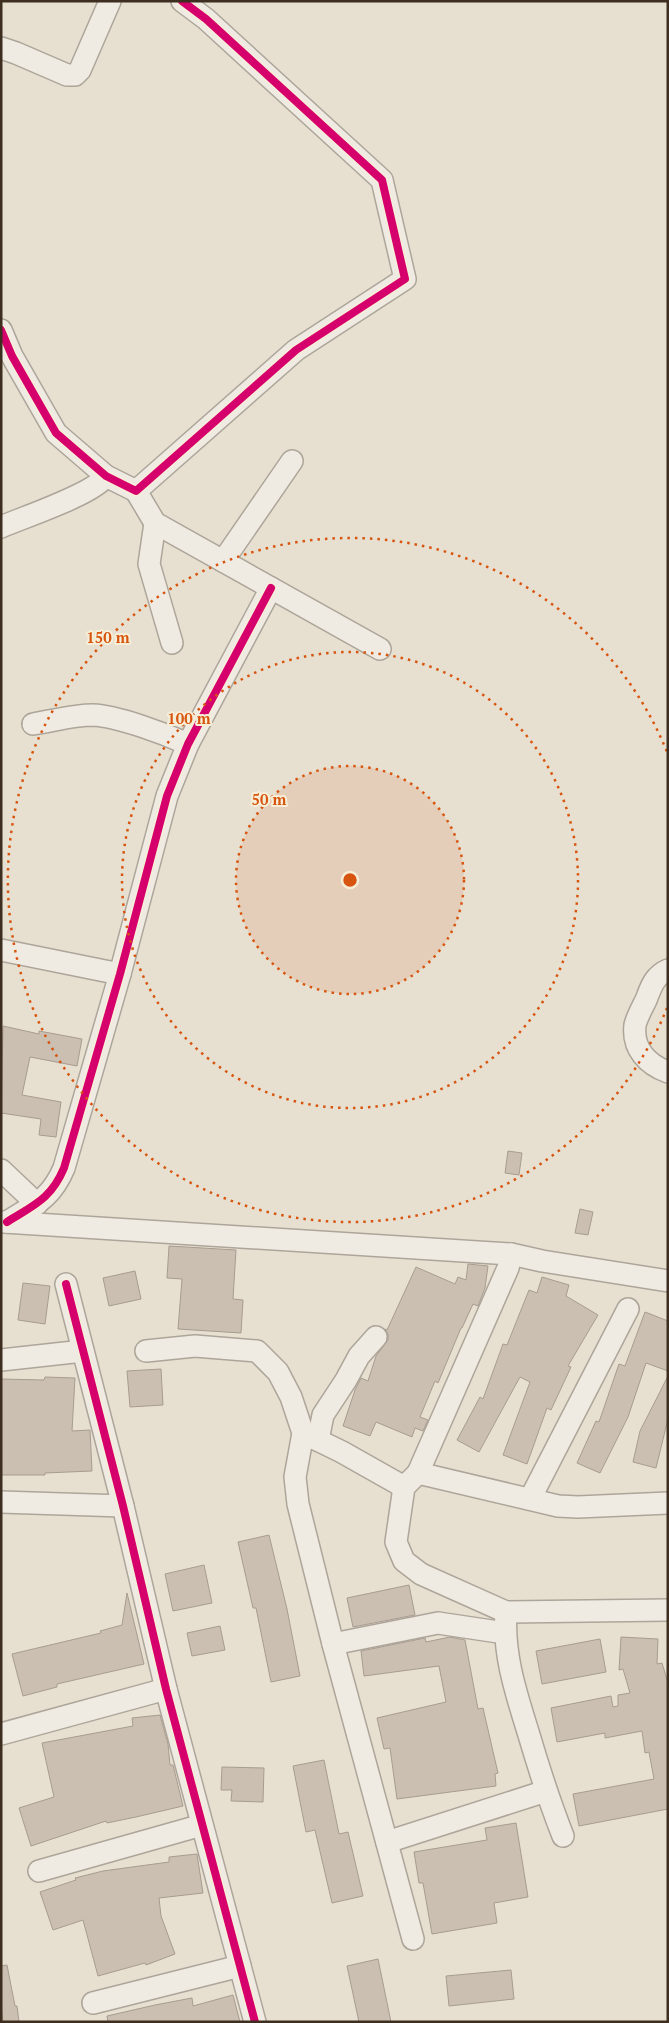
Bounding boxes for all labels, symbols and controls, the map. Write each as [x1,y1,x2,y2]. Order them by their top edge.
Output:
text: 150 m [86,627,130,647]
text: 100 m [167,708,211,728]
text: 50 m [252,789,287,809]
centre of rings [341,871,359,889]

